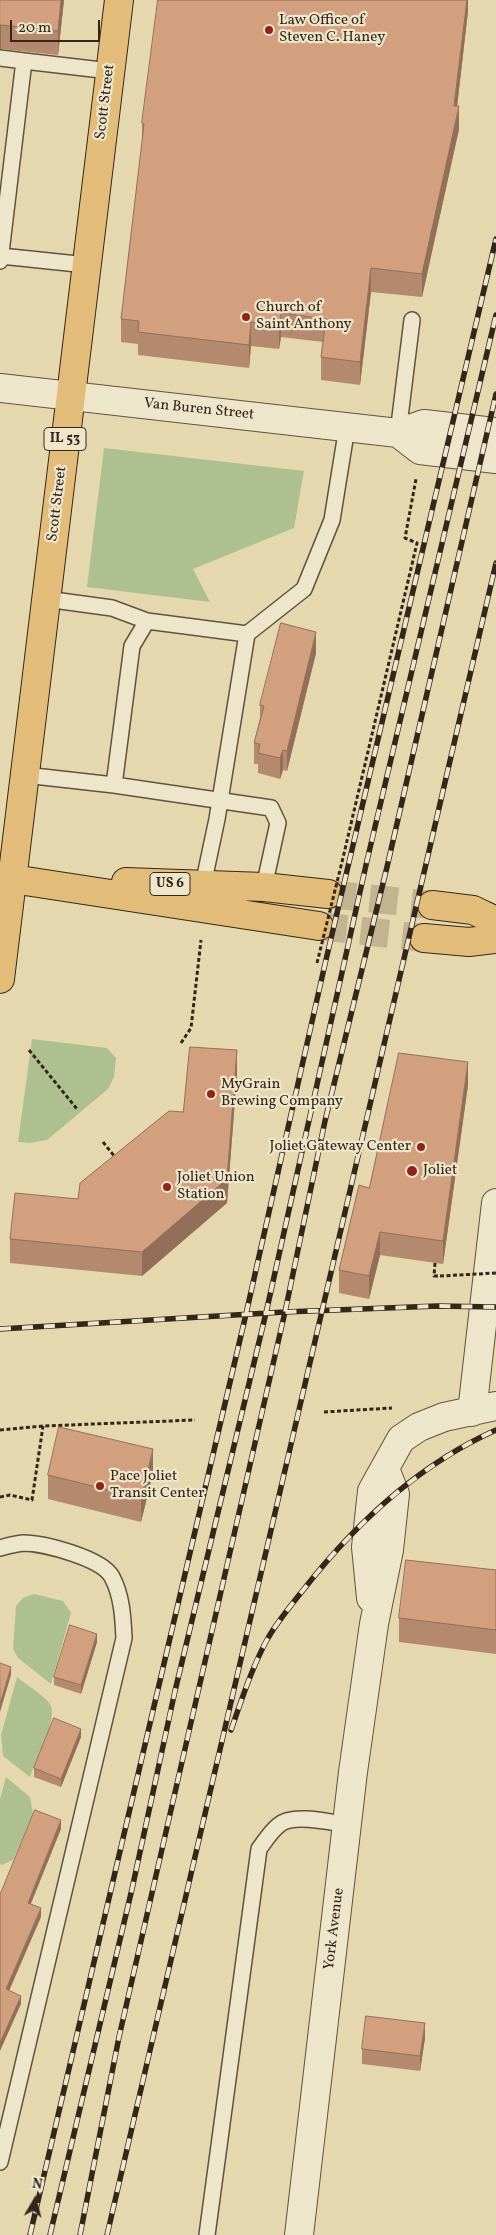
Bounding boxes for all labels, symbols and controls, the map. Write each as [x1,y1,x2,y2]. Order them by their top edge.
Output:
scale bar [12,10,102,42]
place label: Law Office of Steven C. Haney [279,12,385,47]
text: 20 m [18,18,51,39]
marker: Law Office of Steven C. Haney [263,24,275,36]
street label: Scott Street [92,63,120,141]
place label: Church of Saint Anthony [256,299,352,334]
marker: Church of Saint Anthony [240,311,252,323]
street label: Van Buren Street [143,395,255,425]
road number: IL 53 [44,428,86,450]
street label: Scott Street [44,465,72,543]
road number: US 6 [150,872,190,896]
place label: MyGrain Brewing Company [221,1076,343,1111]
marker: MyGrain Brewing Company [205,1088,217,1100]
place label: Joliet Gateway Center [269,1138,411,1156]
marker: Joliet Gateway Center [415,1141,427,1153]
place label: Joliet [423,1162,457,1180]
marker: Joliet [405,1164,419,1178]
place label: Joliet Union Station [177,1169,255,1204]
marker: Joliet Union Station [161,1181,173,1193]
place label: Pace Joliet Transit Center [110,1468,204,1503]
marker: Pace Joliet Transit Center [94,1480,106,1492]
street label: York Avenue [321,1887,349,1971]
north arrow [10,2175,60,2225]
text: N [31,2175,44,2195]

